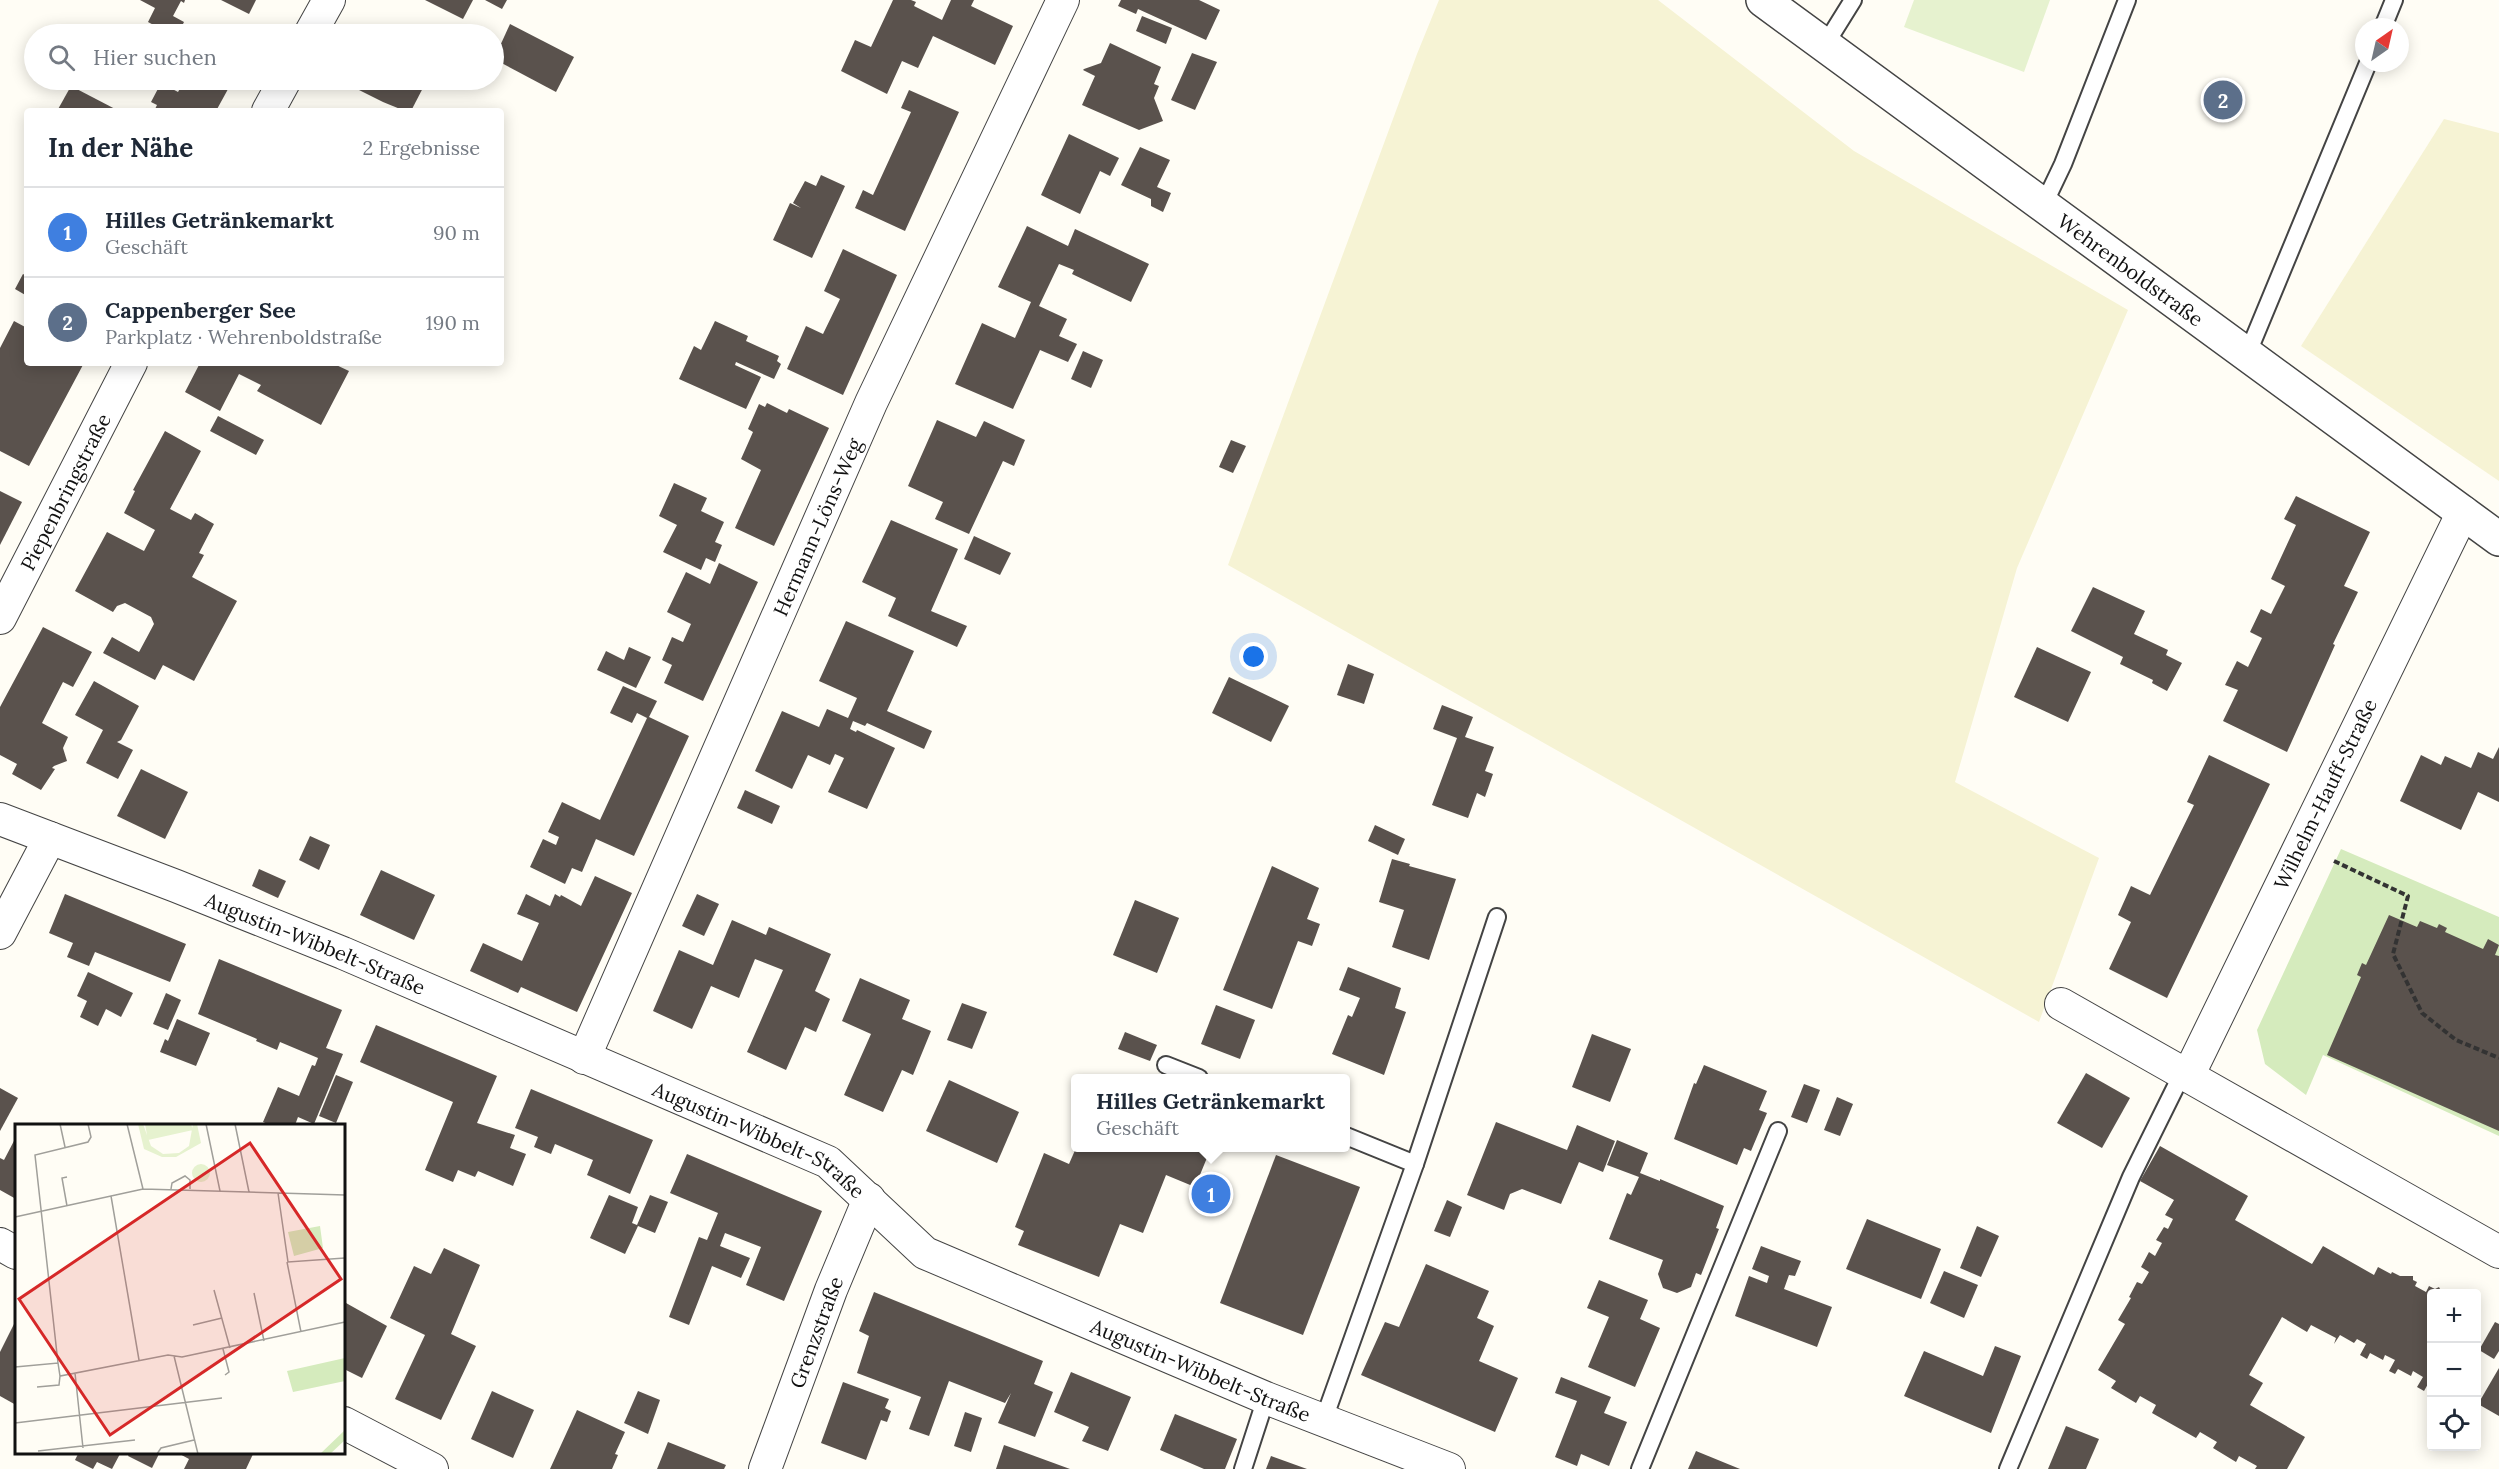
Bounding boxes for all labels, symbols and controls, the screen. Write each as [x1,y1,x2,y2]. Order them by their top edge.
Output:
north arrow [2355,18,2409,72]
search box [24,24,504,90]
icon: search [45,41,78,74]
text: Hier suchen [93,43,217,71]
pin: 2 [2204,78,2242,122]
text: In der Nähe [48,131,193,164]
text: 2 Ergebnisse [362,135,480,160]
text: Hilles Getränkemarkt [105,206,334,234]
street label: Wehrenboldstraße [2053,208,2209,331]
text: 1 [63,220,72,245]
text: 90 m [433,220,480,245]
text: Geschäft [105,234,188,259]
text: Cappenberger See [105,296,296,324]
text: 2 [62,310,73,335]
text: 190 m [426,310,480,335]
text: Parkplatz · Wehrenboldstraße [105,324,382,349]
street label: Piepenbringstraße [14,409,116,574]
street label: Hermann-Löns-Weg [767,433,867,619]
your location [1239,642,1268,671]
street label: Wilhelm-Hauff-Straße [2268,694,2382,893]
street label: Augustin-Wibbelt-Straße [201,886,429,1000]
popup [1071,1074,1350,1152]
street label: Augustin-Wibbelt-Straße [648,1075,871,1203]
text: Hilles Getränkemarkt [1096,1087,1325,1115]
text: Geschäft [1096,1115,1179,1140]
inset map [15,1124,345,1454]
pin: 1 [1192,1172,1230,1216]
street label: Grenzstraße [783,1272,848,1391]
map controls [2427,1289,2481,1451]
button: + [2427,1289,2481,1343]
street label: Augustin-Wibbelt-Straße [1086,1312,1314,1427]
button: − [2427,1343,2481,1397]
button: locate [2427,1397,2481,1451]

